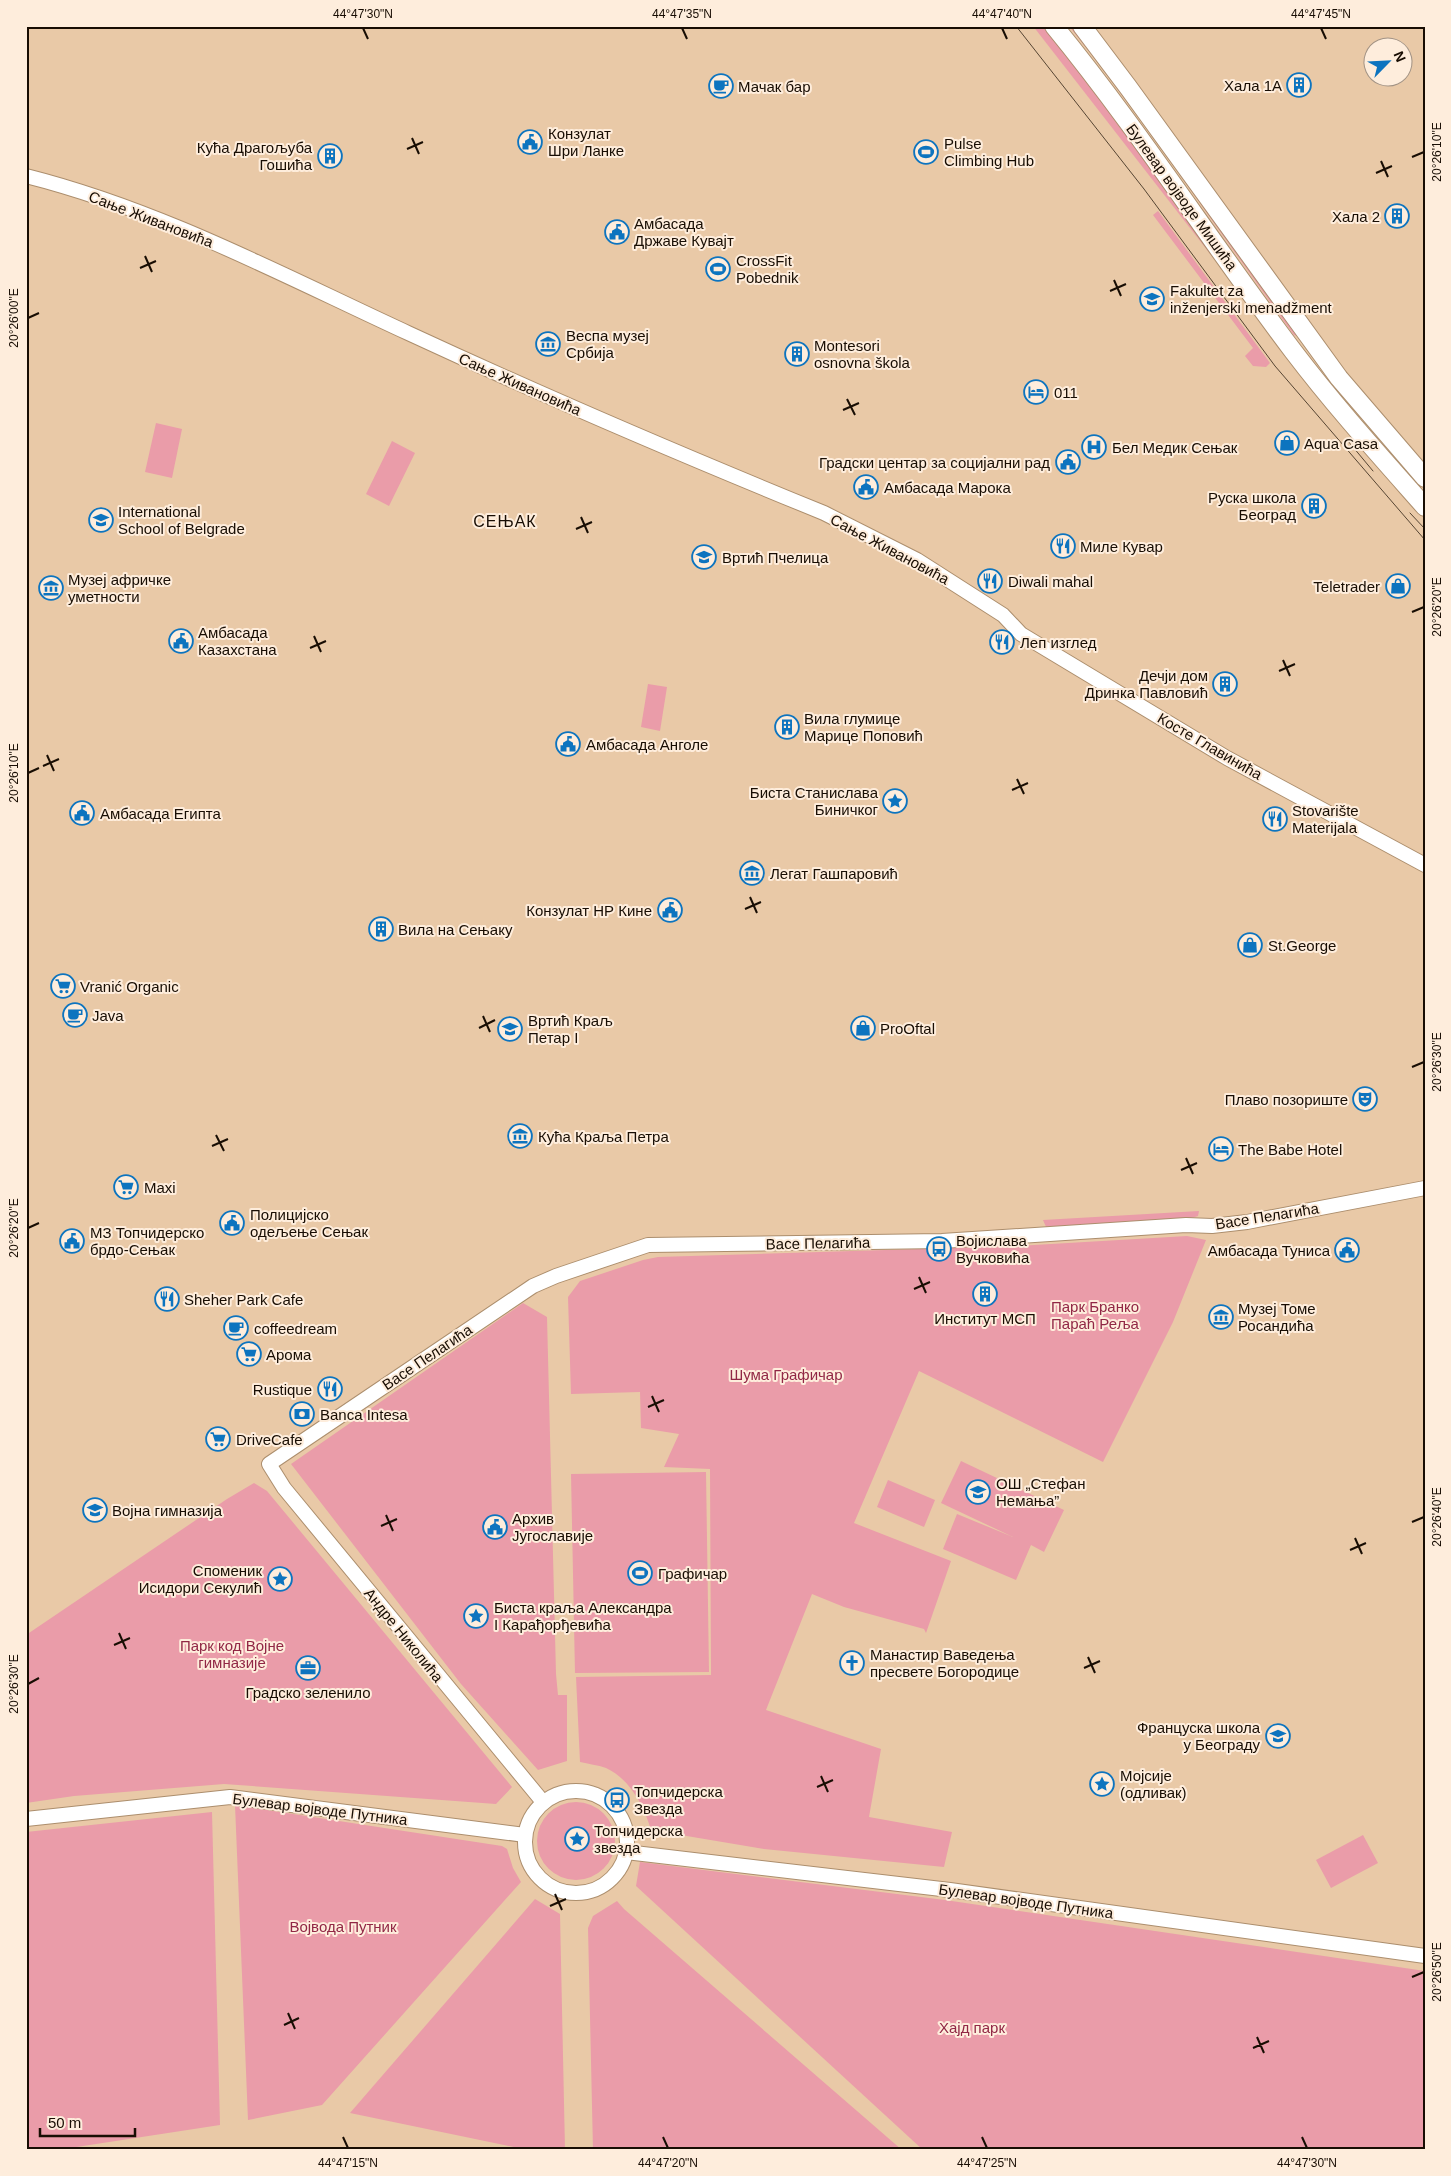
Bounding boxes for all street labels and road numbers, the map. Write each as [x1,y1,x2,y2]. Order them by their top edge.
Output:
street label: Булевар војводе Мишића [1123,120,1241,274]
street label: Сање Живановића [86,187,216,251]
street label: Сање Живановића [456,349,584,419]
street label: Сање Живановића [828,510,953,588]
street label: Косте Главинића [1155,709,1266,783]
street label: Васе Пелагића [1214,1199,1321,1233]
street label: Васе Пелагића [766,1234,871,1252]
street label: Васе Пелагића [379,1320,476,1393]
street label: Андре Николића [361,1585,447,1686]
street label: Булевар војводе Путника [232,1790,409,1828]
street label: Булевар војводе Путника [938,1880,1115,1922]

